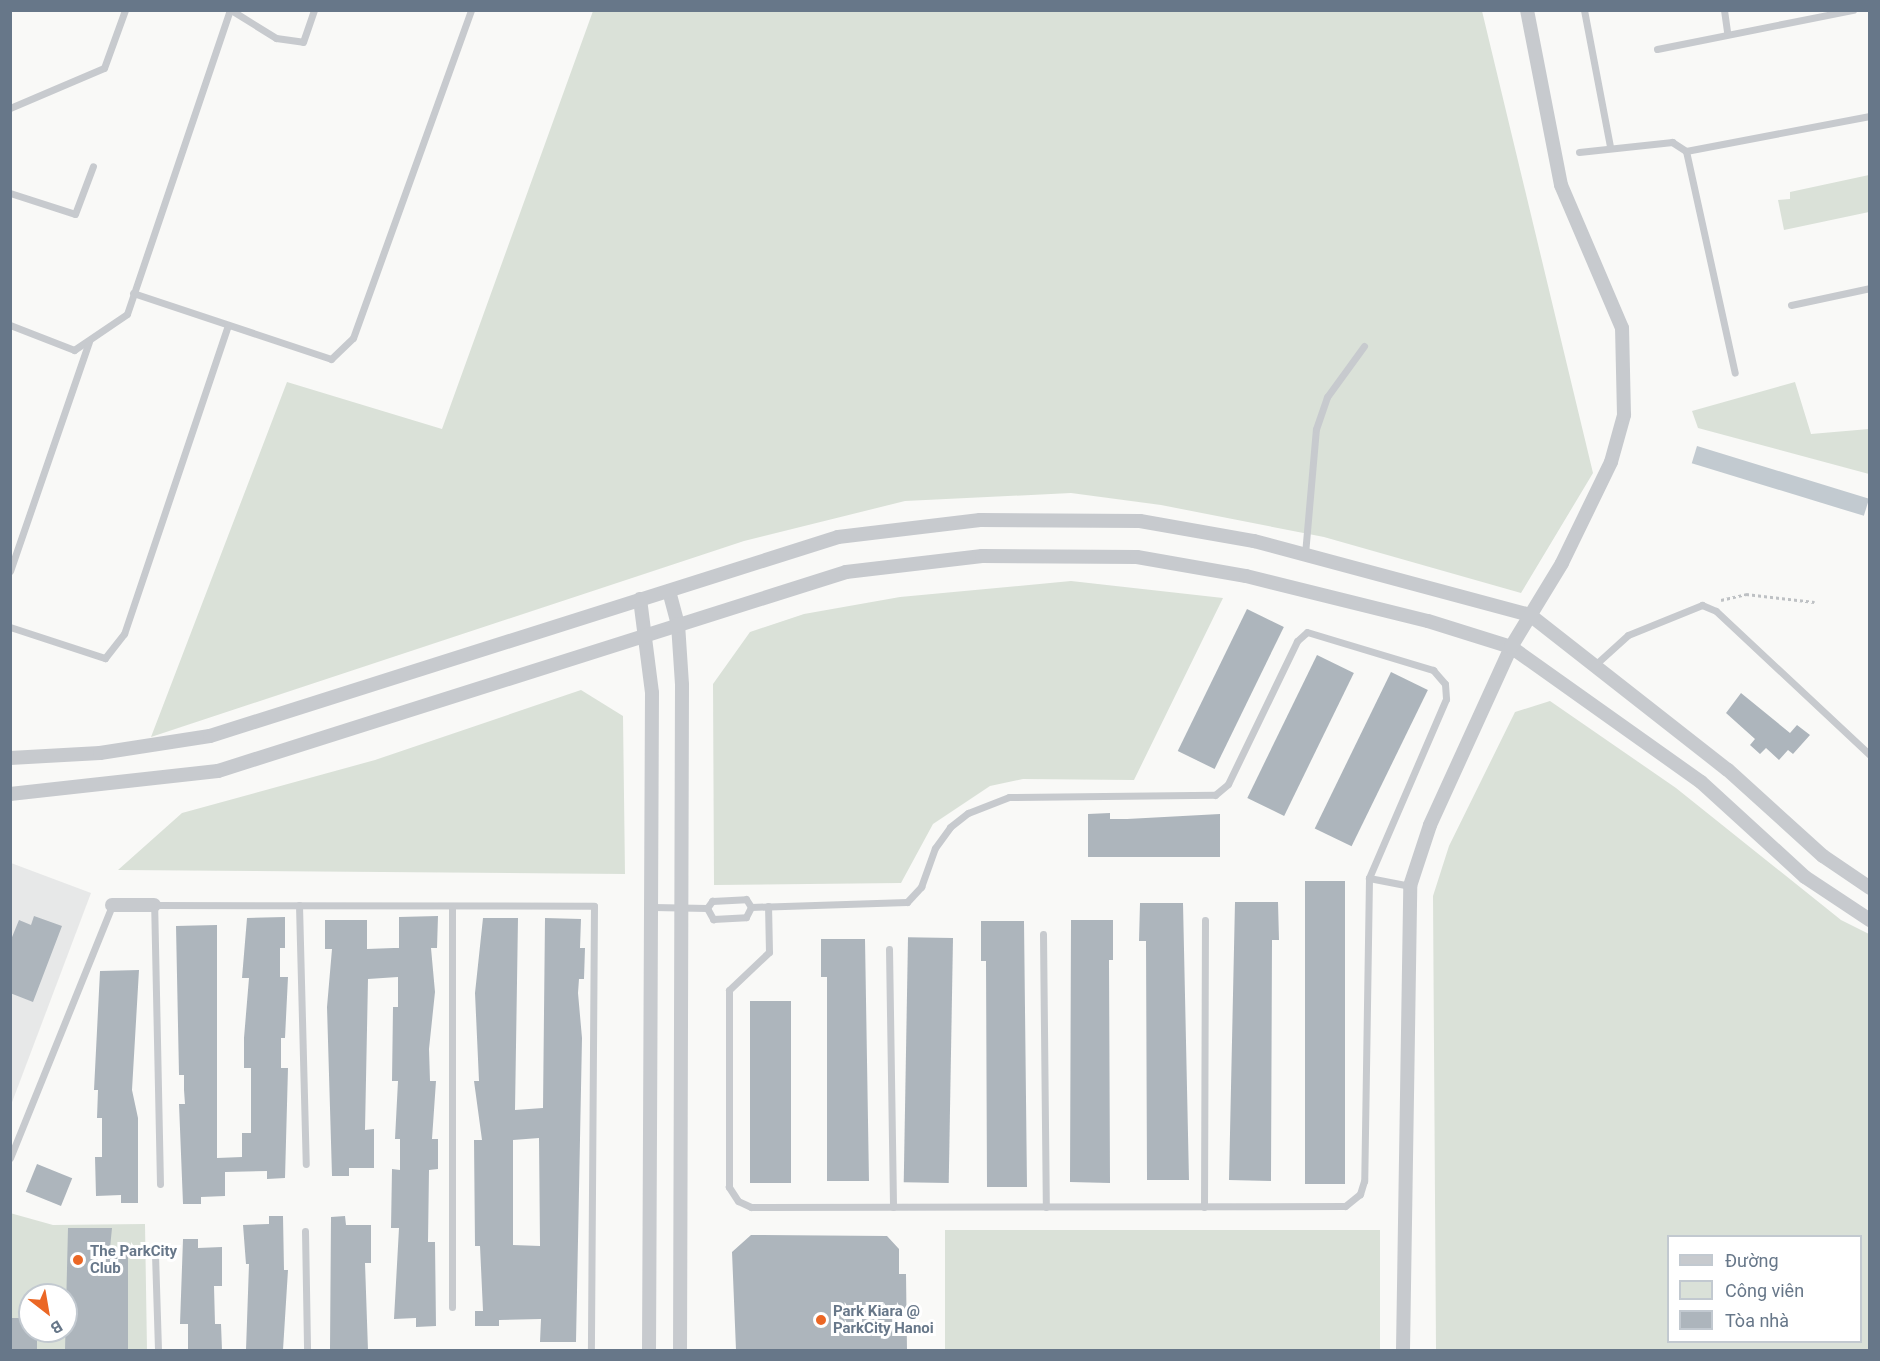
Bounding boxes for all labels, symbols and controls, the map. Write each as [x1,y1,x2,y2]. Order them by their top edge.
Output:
legend [1667,1235,1862,1343]
place label: The ParkCity Club [90,1242,177,1277]
text: Đường [1725,1250,1779,1271]
marker: The ParkCity Club [71,1253,85,1267]
text: Công viên [1725,1280,1804,1301]
north arrow [18,1283,78,1343]
place label: Park Kiara @ ParkCity Hanoi [833,1302,934,1337]
text: Tòa nhà [1725,1310,1789,1331]
marker: Park Kiara @ ParkCity Hanoi [814,1313,828,1327]
text: B [47,1316,66,1338]

